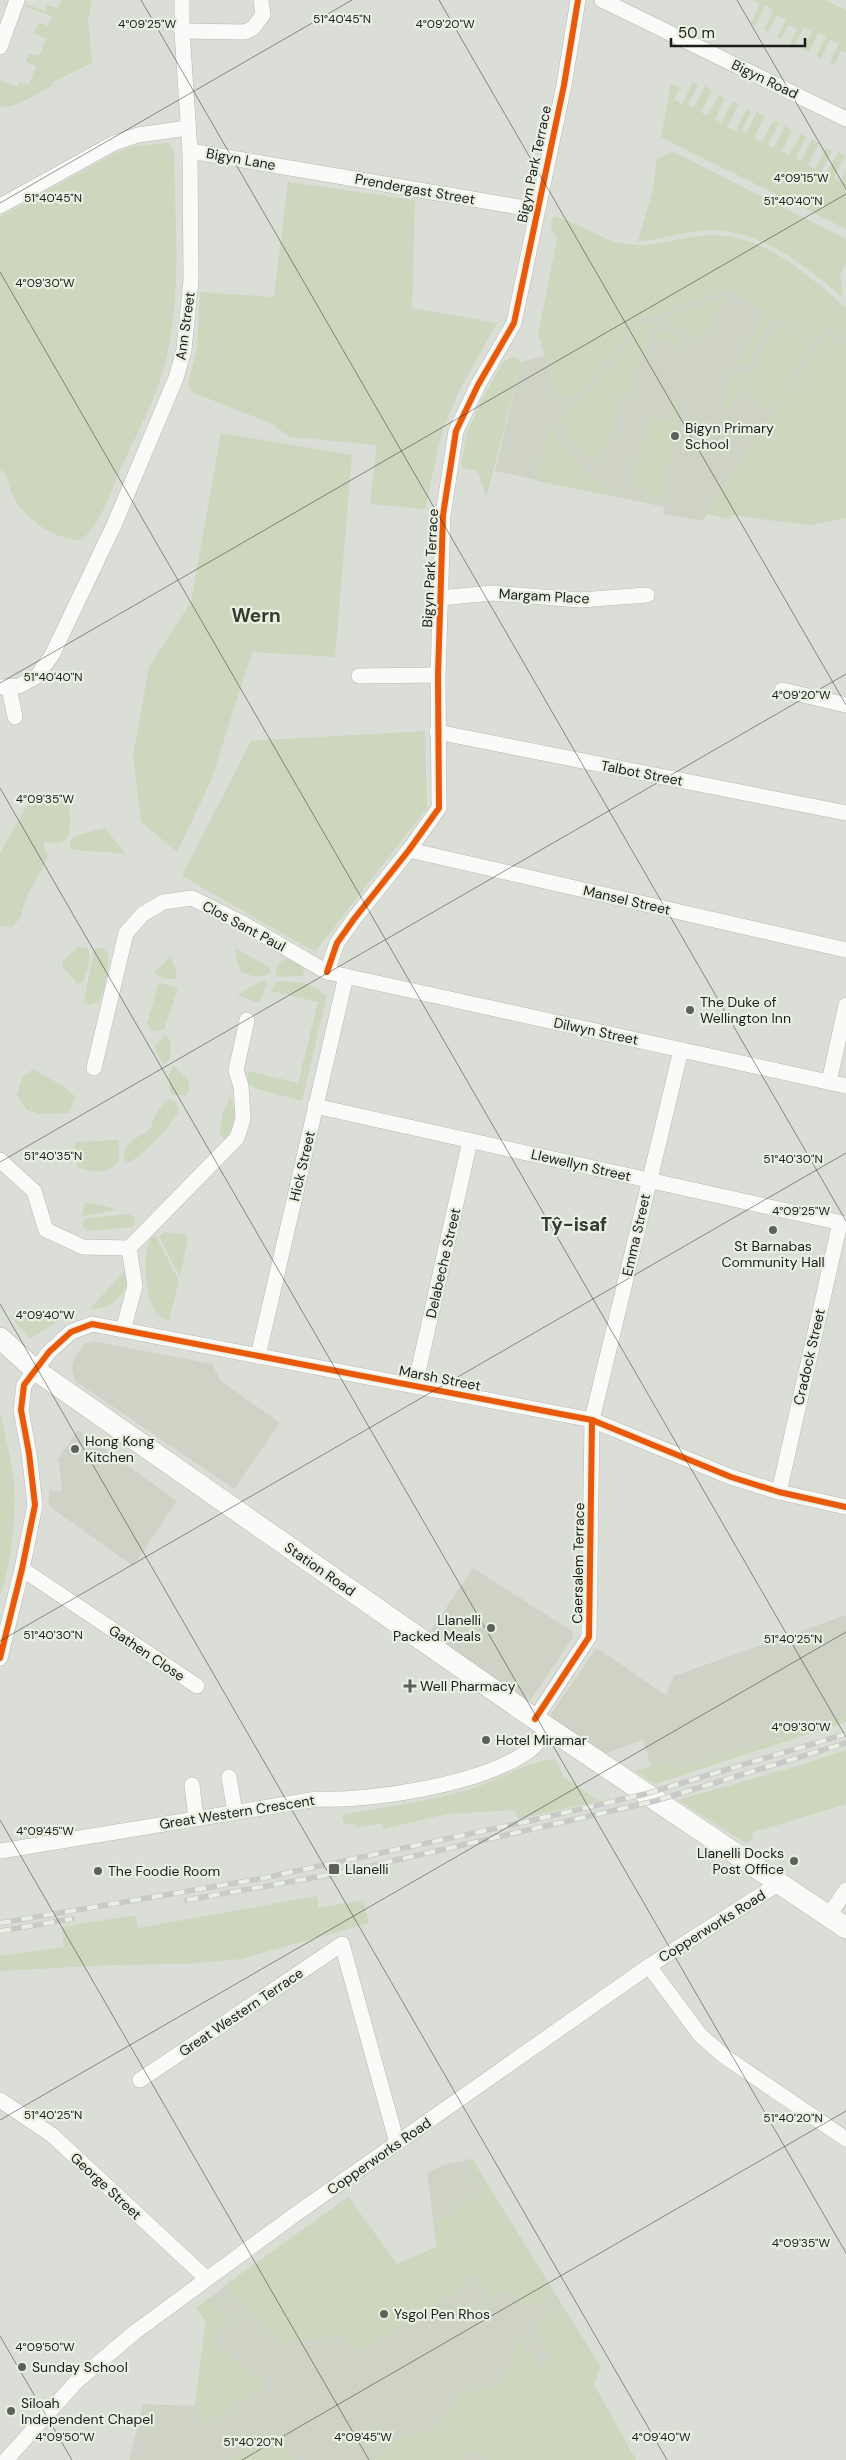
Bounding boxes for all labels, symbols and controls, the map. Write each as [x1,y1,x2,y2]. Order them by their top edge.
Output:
text: 51°40'45"N [313,11,371,27]
scale bar [671,15,805,47]
text: 4°09'25"W [118,16,176,32]
text: 4°09'20"W [415,16,475,32]
text: 50 m [678,23,715,43]
street label: Bigyn Road [729,55,801,103]
street label: Bigyn Park Terrace [513,104,555,224]
street label: Bigyn Lane [205,144,277,174]
street label: Prendergast Street [353,170,477,208]
text: 4°09'15"W [773,170,829,186]
text: 51°40'45"N [24,190,82,206]
text: 51°40'40"N [763,193,823,209]
text: 4°09'30"W [15,275,75,291]
street label: Ann Street [171,291,199,361]
place label: Bigyn Primary School [685,419,774,453]
marker: Bigyn Primary School [669,430,681,442]
street label: Bigyn Park Terrace [418,508,442,628]
street label: Margam Place [498,585,590,607]
district label: Wern [231,603,281,628]
text: 51°40'40"N [23,669,83,685]
text: 4°09'20"W [771,687,831,703]
street label: Talbot Street [599,756,685,790]
text: 4°09'35"W [16,791,75,807]
street label: Mansel Street [582,881,672,919]
street label: Clos Sant Paul [199,897,289,955]
place label: The Duke of Wellington Inn [700,993,791,1027]
marker: The Duke of Wellington Inn [684,1004,696,1016]
street label: Dilwyn Street [552,1013,640,1049]
street label: Hick Street [285,1129,319,1203]
street label: Llewellyn Street [529,1145,633,1185]
text: 51°40'35"N [24,1148,82,1164]
text: 51°40'30"N [763,1151,823,1167]
street label: Emma Street [618,1192,654,1278]
text: 4°09'25"W [772,1203,830,1219]
street label: Delabeche Street [422,1206,464,1320]
district label: Tŷ-isaf [541,1212,607,1237]
marker: St Barnabas Community Hall [767,1224,779,1236]
place label: St Barnabas Community Hall [721,1237,825,1271]
text: 4°09'40"W [15,1307,75,1323]
street label: Cradock Street [789,1307,829,1407]
street label: Marsh Street [398,1361,482,1395]
place label: Hong Kong Kitchen [85,1432,154,1466]
marker: Hong Kong Kitchen [69,1443,81,1455]
street label: Caersalem Terrace [568,1502,588,1624]
street label: Station Road [281,1538,359,1600]
place label: Llanelli Packed Meals [393,1611,481,1645]
street label: Gathen Close [106,1621,188,1685]
marker: Llanelli Packed Meals [485,1622,497,1634]
text: 51°40'30"N [23,1627,83,1643]
text: 51°40'25"N [764,1631,822,1647]
place label: Well Pharmacy [420,1677,516,1695]
marker: Well Pharmacy [404,1680,416,1692]
text: 4°09'30"W [771,1719,831,1735]
place label: Hotel Miramar [496,1731,587,1749]
marker: Hotel Miramar [480,1734,492,1746]
street label: Great Western Crescent [158,1791,316,1833]
text: 4°09'45"W [16,1823,74,1839]
place label: Llanelli Docks Post Office [697,1844,784,1878]
marker: Llanelli Docks Post Office [788,1855,800,1867]
place label: Llanelli [345,1860,389,1878]
place label: The Foodie Room [108,1862,220,1880]
marker: Llanelli [327,1862,341,1876]
marker: The Foodie Room [92,1865,104,1877]
street label: Copperworks Road [655,1886,769,1966]
street label: Great Western Terrace [175,1964,307,2060]
text: 51°40'25"N [24,2107,82,2123]
text: 51°40'20"N [763,2110,823,2126]
street label: Copperworks Road [323,2113,435,2199]
street label: George Street [67,2148,145,2224]
text: 4°09'35"W [772,2235,831,2251]
place label: Ysgol Pen Rhos [394,2305,490,2323]
marker: Ysgol Pen Rhos [378,2308,390,2320]
text: 4°09'50"W [15,2339,75,2355]
place label: Sunday School [32,2358,128,2376]
marker: Sunday School [16,2361,28,2373]
place label: Siloah Independent Chapel [21,2394,153,2428]
marker: Siloah Independent Chapel [5,2405,17,2417]
text: 4°09'50"W [35,2429,95,2445]
text: 4°09'45"W [334,2429,392,2445]
text: 4°09'40"W [631,2429,691,2445]
text: 51°40'20"N [223,2434,283,2450]

